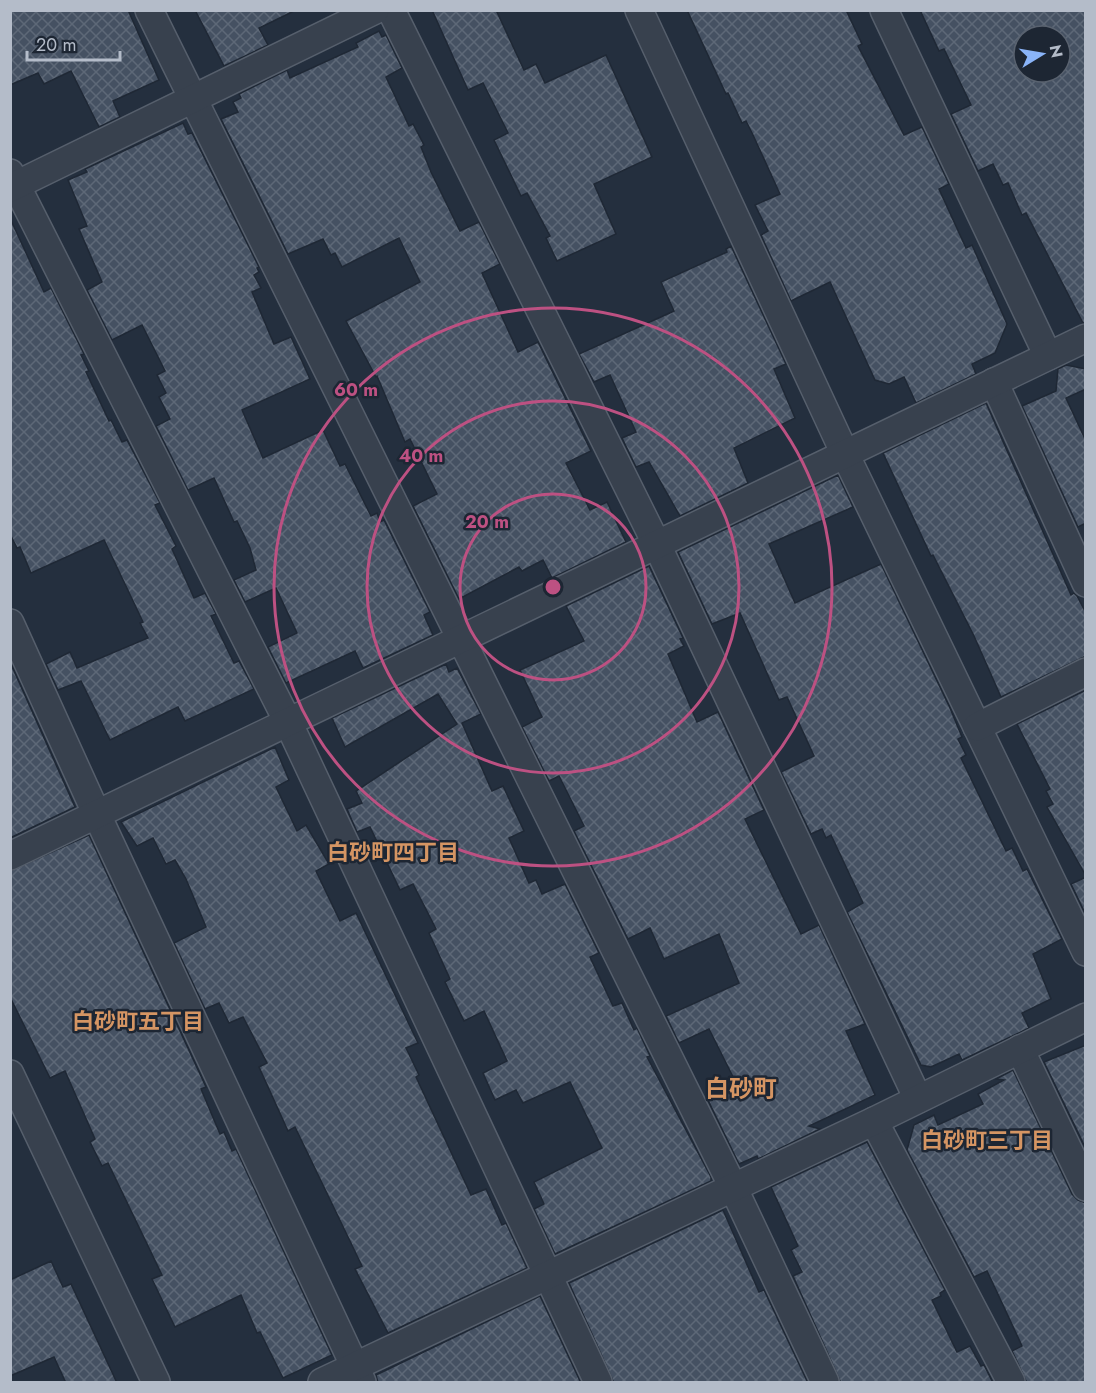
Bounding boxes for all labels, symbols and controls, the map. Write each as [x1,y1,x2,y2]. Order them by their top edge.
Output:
scale bar [27,24,120,62]
north arrow [1012,24,1072,84]
text: 20 m [36,32,76,58]
text: N [1044,43,1069,60]
text: 60 m [334,377,378,403]
text: 40 m [399,443,443,469]
text: 20 m [465,509,509,535]
centre of rings [543,577,563,597]
district label: 白砂町四丁目 [327,836,459,868]
district label: 白砂町五丁目 [72,1005,204,1037]
district label: 白砂町 [705,1071,777,1106]
district label: 白砂町三丁目 [921,1124,1053,1156]

